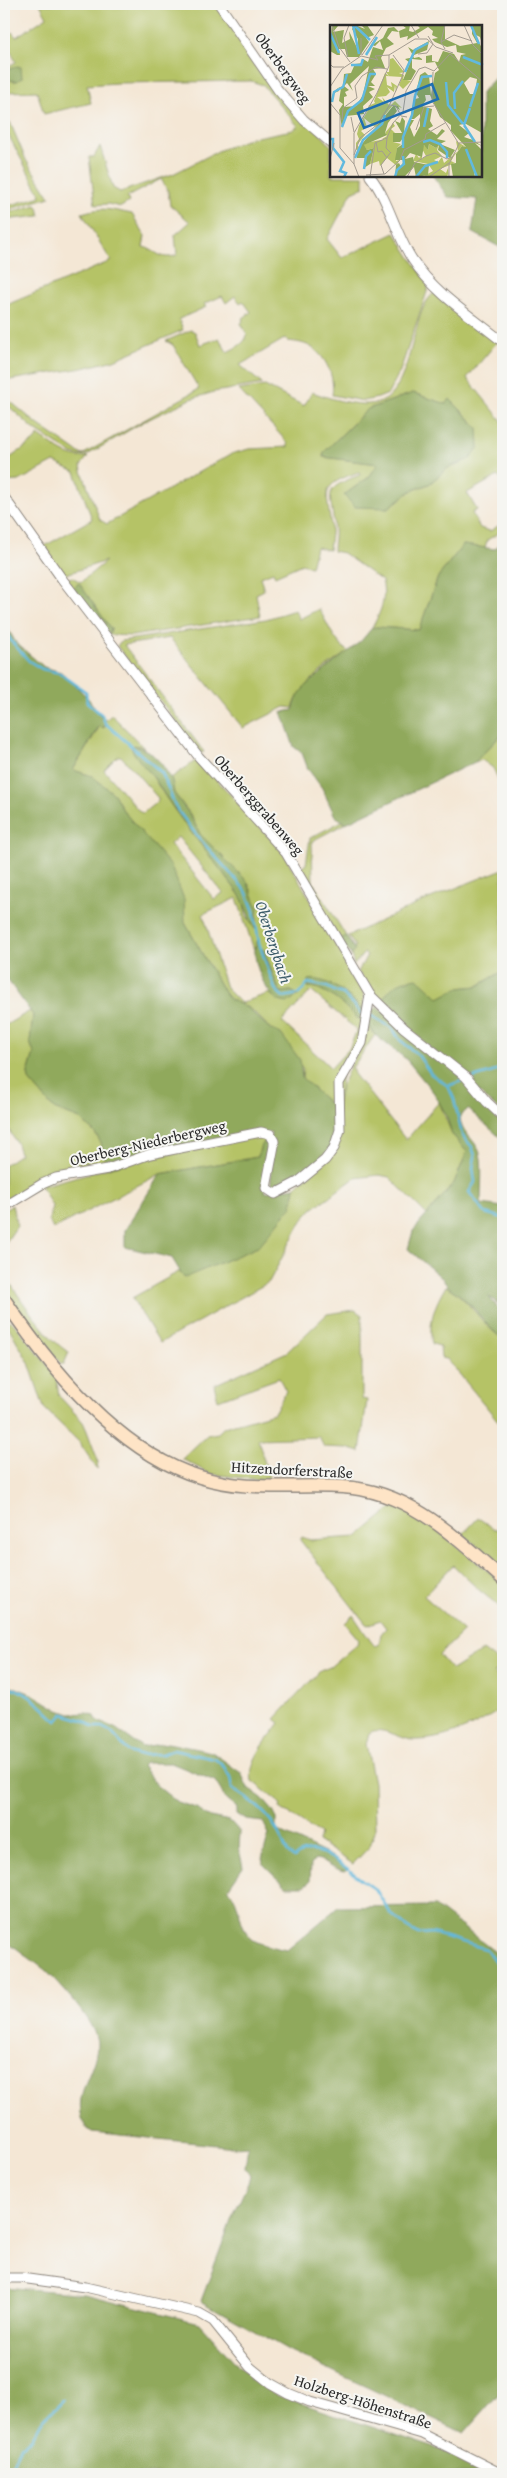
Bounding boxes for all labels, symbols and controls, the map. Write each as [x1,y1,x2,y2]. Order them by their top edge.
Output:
inset map [330,25,482,178]
street label: Oberbergweg [250,28,317,108]
street label: Oberberggrabenweg [210,750,309,860]
water label: Oberbergbach [249,898,299,986]
street label: Oberberg-Niederbergweg [68,1114,228,1171]
street label: Hitzendorferstraße [231,1456,353,1483]
street label: Holzberg-Höhenstraße [292,2369,435,2434]

